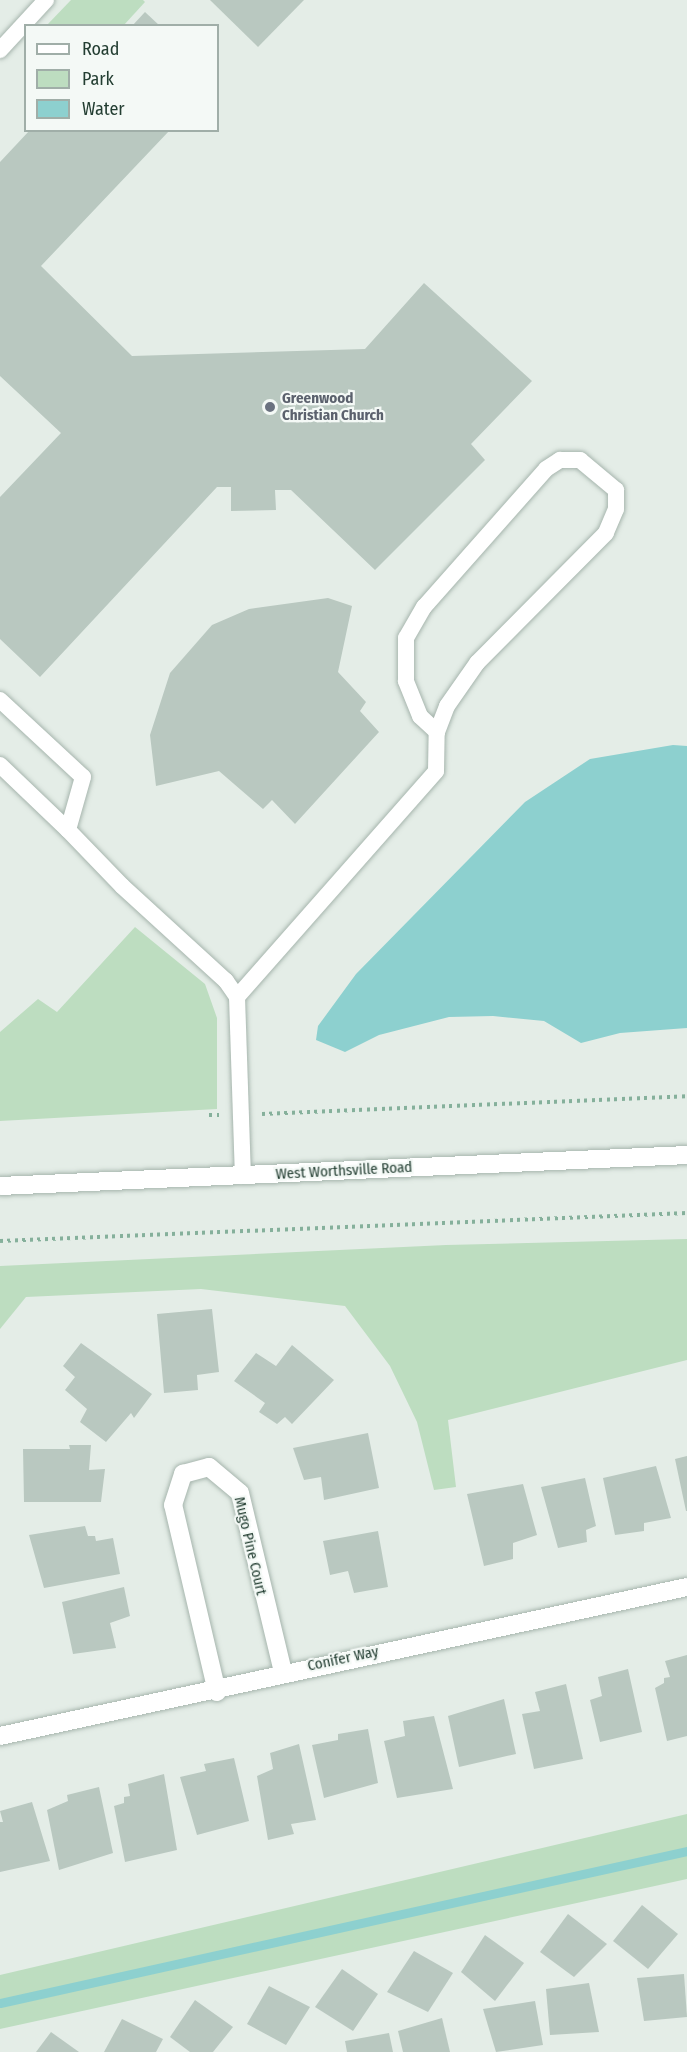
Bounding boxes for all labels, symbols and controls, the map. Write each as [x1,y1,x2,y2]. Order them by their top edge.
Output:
legend [24,24,219,132]
text: Road [82,38,119,60]
text: Park [82,68,114,90]
text: Water [82,98,125,120]
place label: Greenwood Christian Church [282,389,384,424]
marker: Greenwood Christian Church [263,400,277,414]
street label: West Worthsville Road [275,1158,413,1184]
street label: Mugo Pine Court [230,1495,270,1597]
street label: Conifer Way [306,1643,380,1675]

